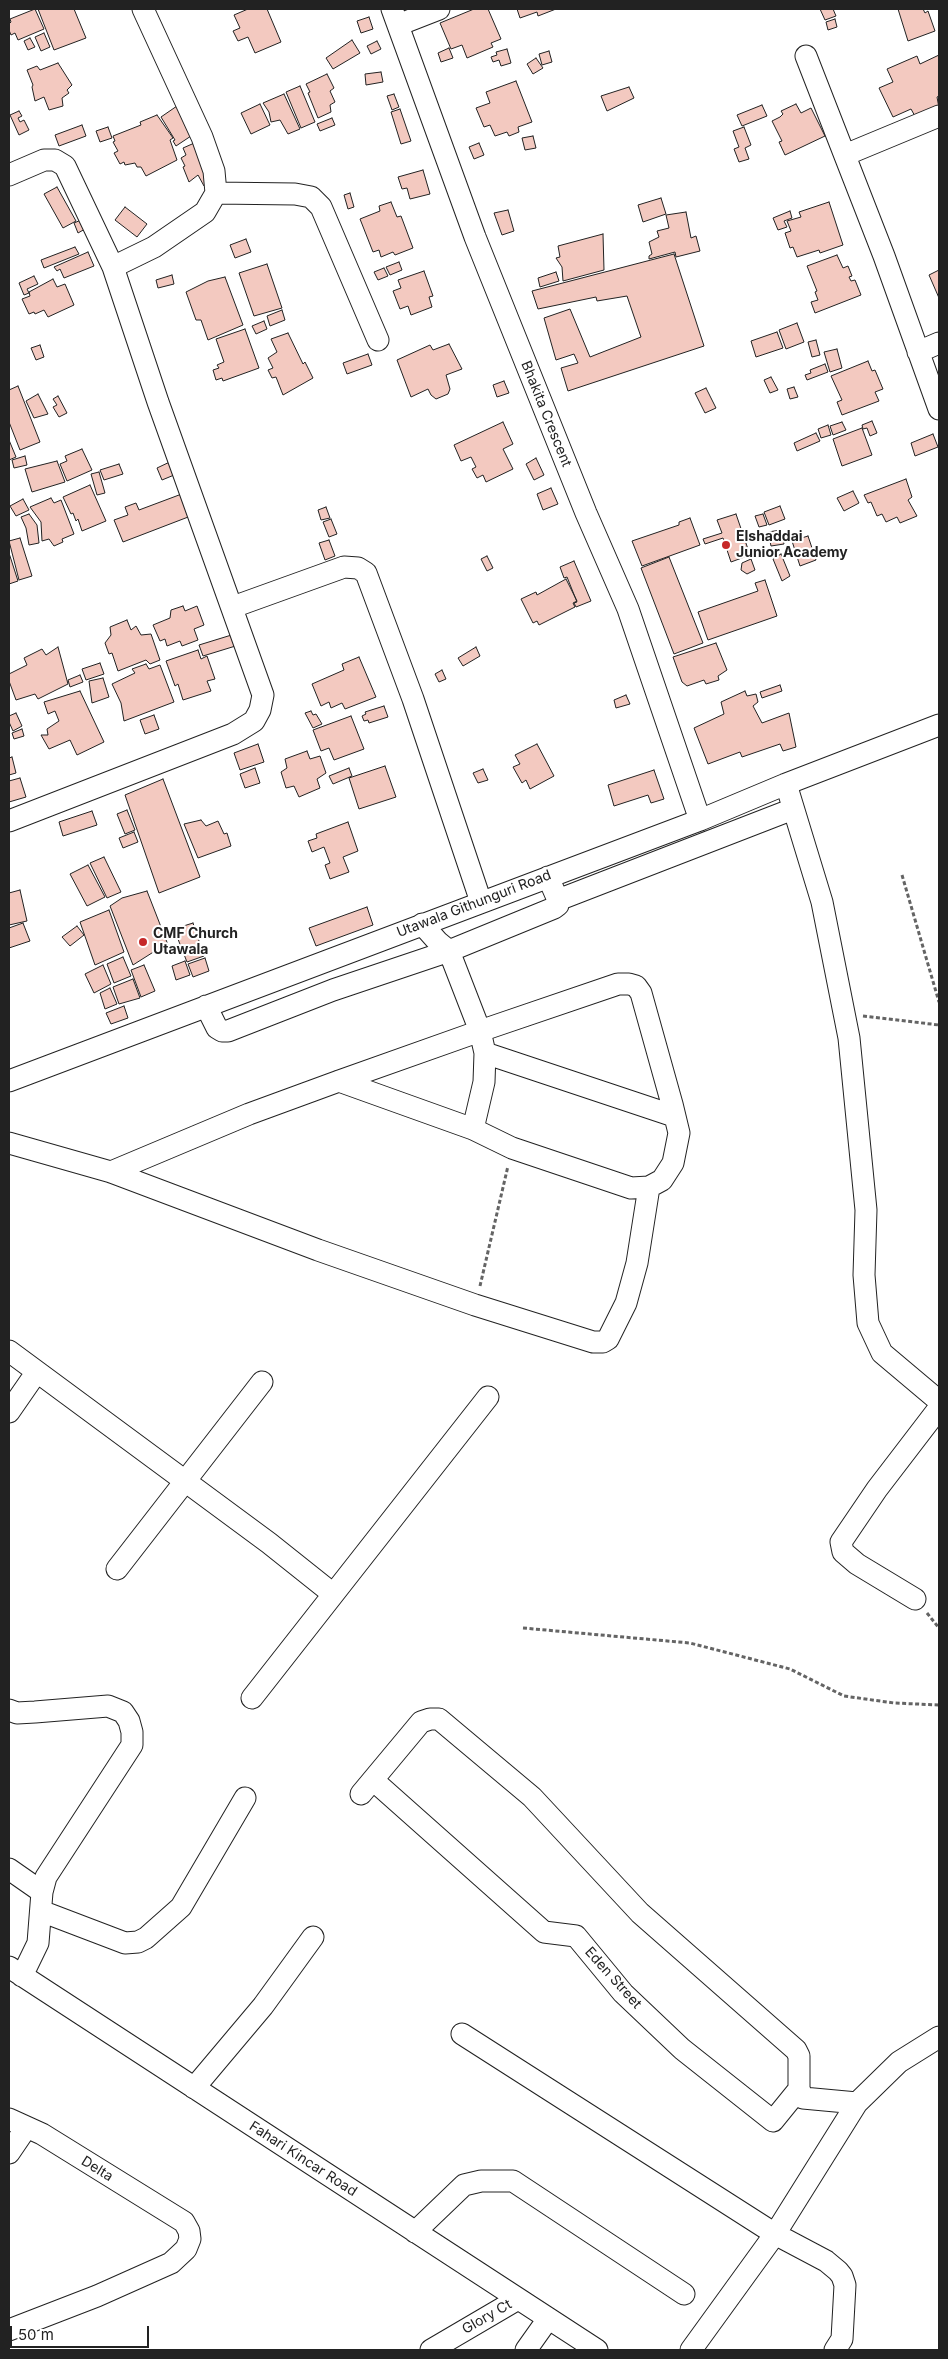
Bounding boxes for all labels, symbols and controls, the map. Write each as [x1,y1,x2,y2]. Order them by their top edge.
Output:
street label: Bhakita Crescent [517,359,575,469]
place label: Elshaddai Junior Academy [736,529,848,562]
marker: Elshaddai Junior Academy [720,539,732,551]
street label: Utawala Githunguri Road [394,867,554,941]
place label: CMF Church Utawala [153,926,238,959]
marker: CMF Church Utawala [137,936,149,948]
street label: Eden Street [581,1944,645,2012]
street label: Fahari Kincar Road [246,2118,360,2200]
street label: Delta [78,2153,116,2185]
street label: Glory Ct [459,2296,515,2338]
scale bar [12,2316,151,2348]
text: 50 m [18,2325,54,2344]

